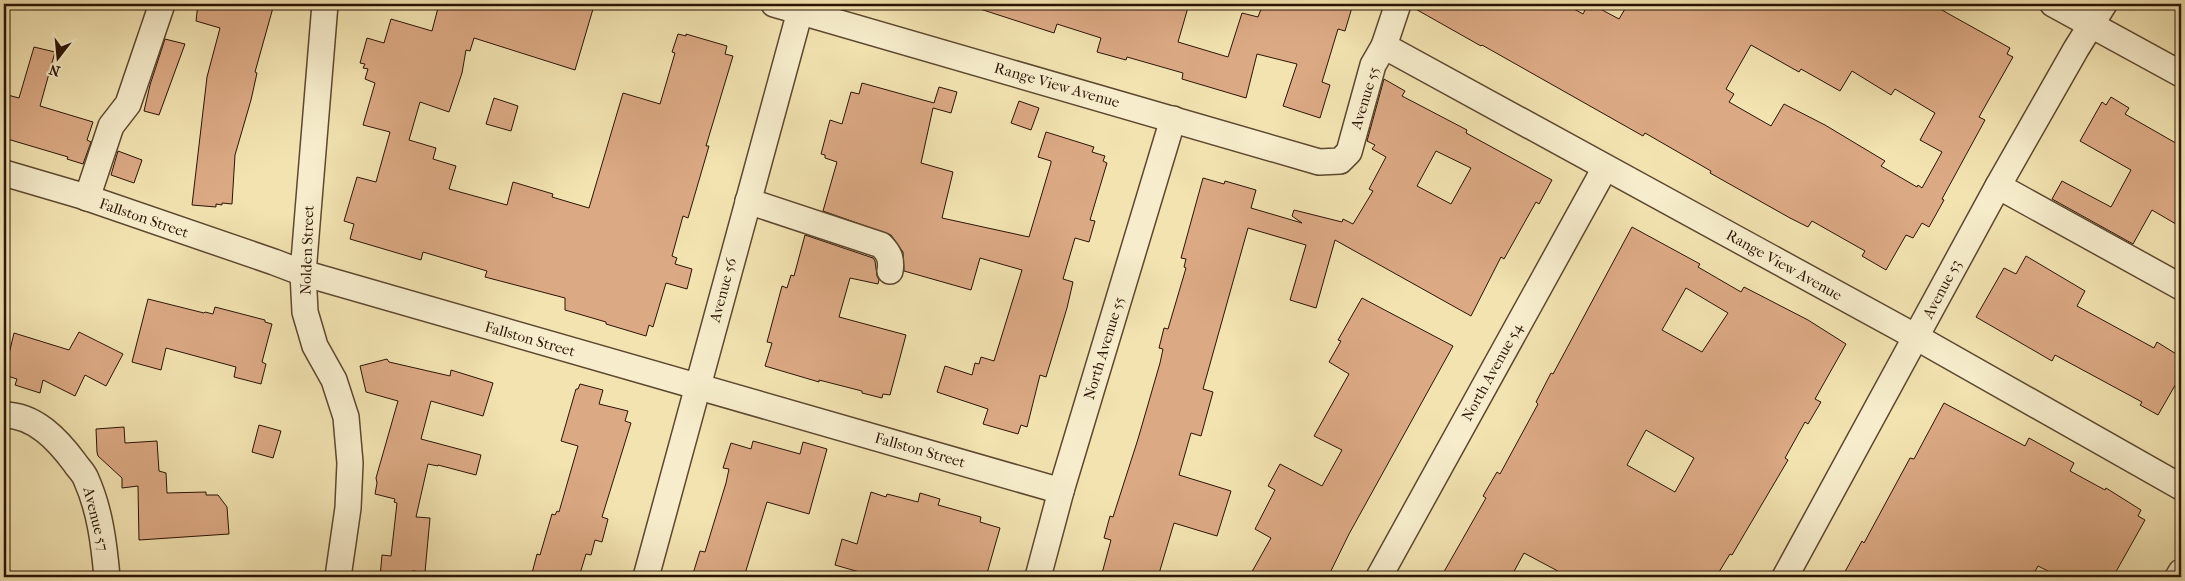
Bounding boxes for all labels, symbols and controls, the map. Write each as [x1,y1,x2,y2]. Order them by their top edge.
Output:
north arrow [32,32,82,82]
street label: Range View Avenue [992,58,1122,112]
text: N [47,60,62,80]
street label: Avenue 55 [1347,65,1383,132]
street label: Fallston Street [97,194,192,242]
street label: Nolden Street [296,204,318,295]
street label: Range View Avenue [1723,226,1846,305]
street label: Avenue 56 [705,255,740,325]
street label: Avenue 53 [1918,256,1965,322]
street label: North Avenue 55 [1080,294,1128,402]
street label: Fallston Street [483,318,578,361]
street label: North Avenue 54 [1458,319,1527,424]
street label: Fallston Street [873,429,968,472]
street label: Avenue 57 [79,484,113,553]

